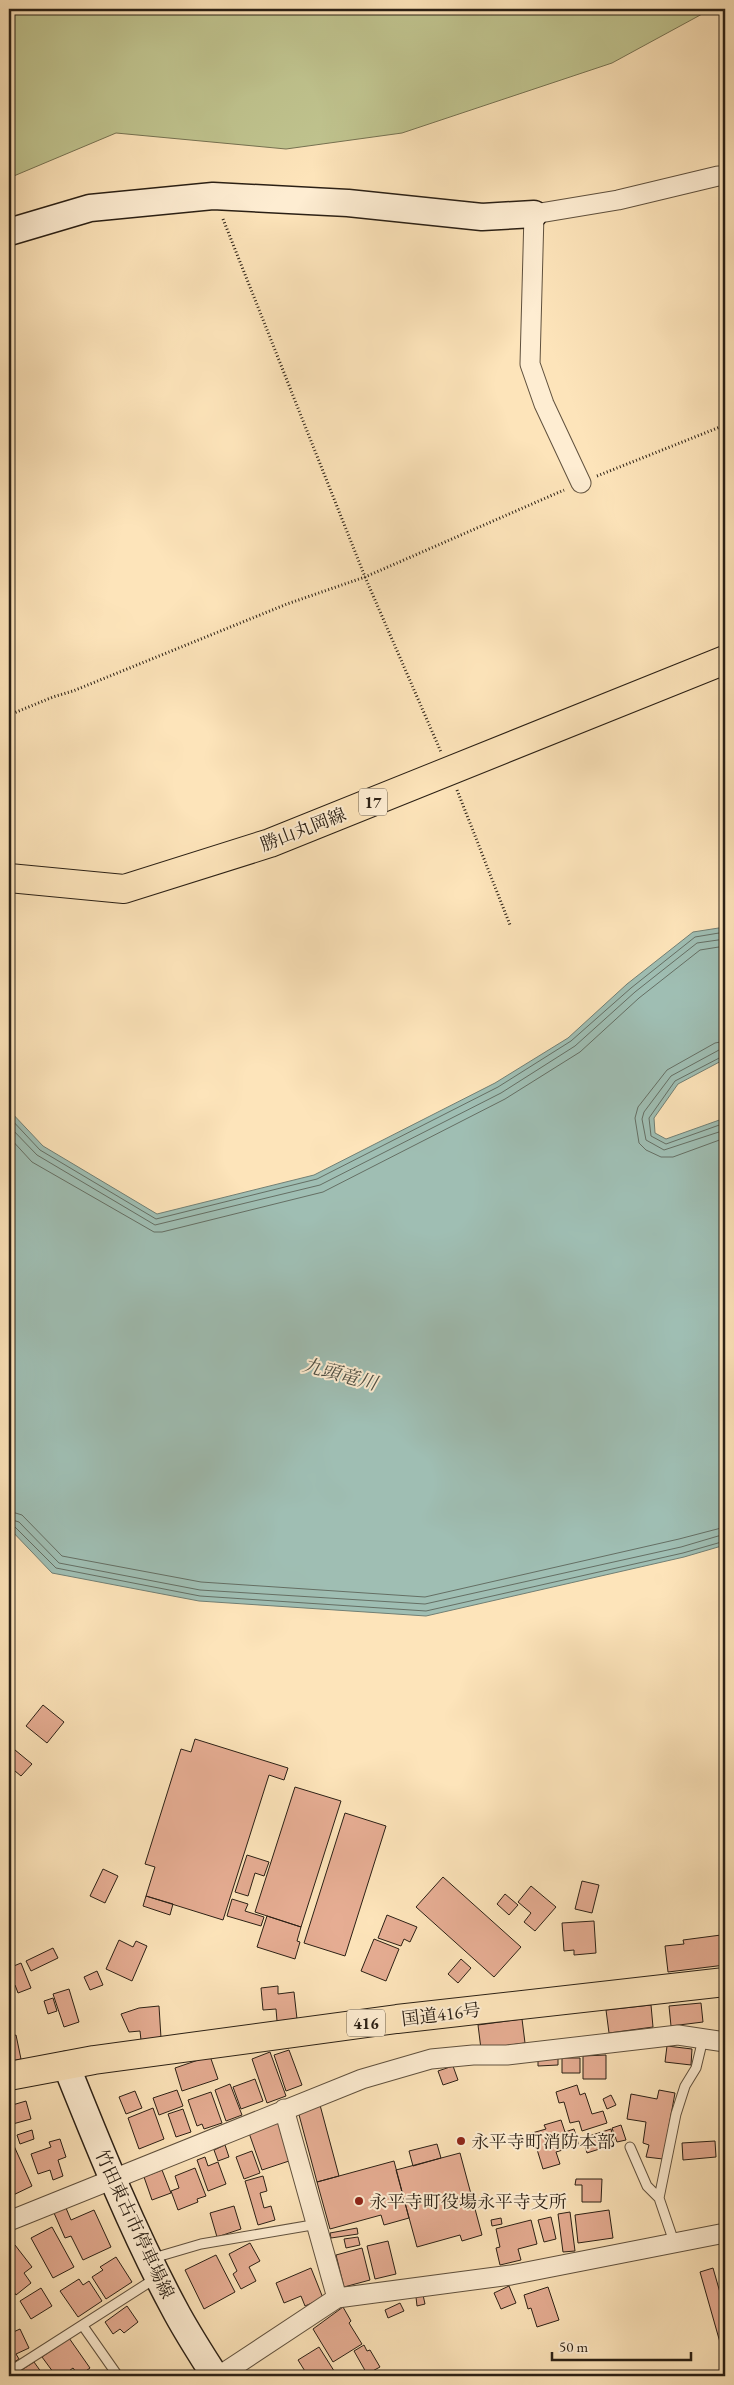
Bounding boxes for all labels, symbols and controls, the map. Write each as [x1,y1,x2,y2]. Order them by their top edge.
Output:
road number: 17 [359,789,387,816]
street label: 勝山丸岡線 [257,802,349,856]
water label: 九頭竜川 [300,1352,382,1396]
street label: 国道416号 [400,1998,482,2030]
road number: 416 [347,2010,385,2036]
place label: 永平寺町消防本部 [471,2130,615,2153]
marker: 永平寺町消防本部 [455,2135,467,2147]
street label: 竹田東古市停車場線 [90,2146,180,2302]
place label: 永平寺町役場永平寺支所 [369,2190,567,2213]
marker: 永平寺町役場永平寺支所 [353,2195,365,2207]
scale bar [552,2330,690,2362]
text: 50 m [559,2337,588,2356]

